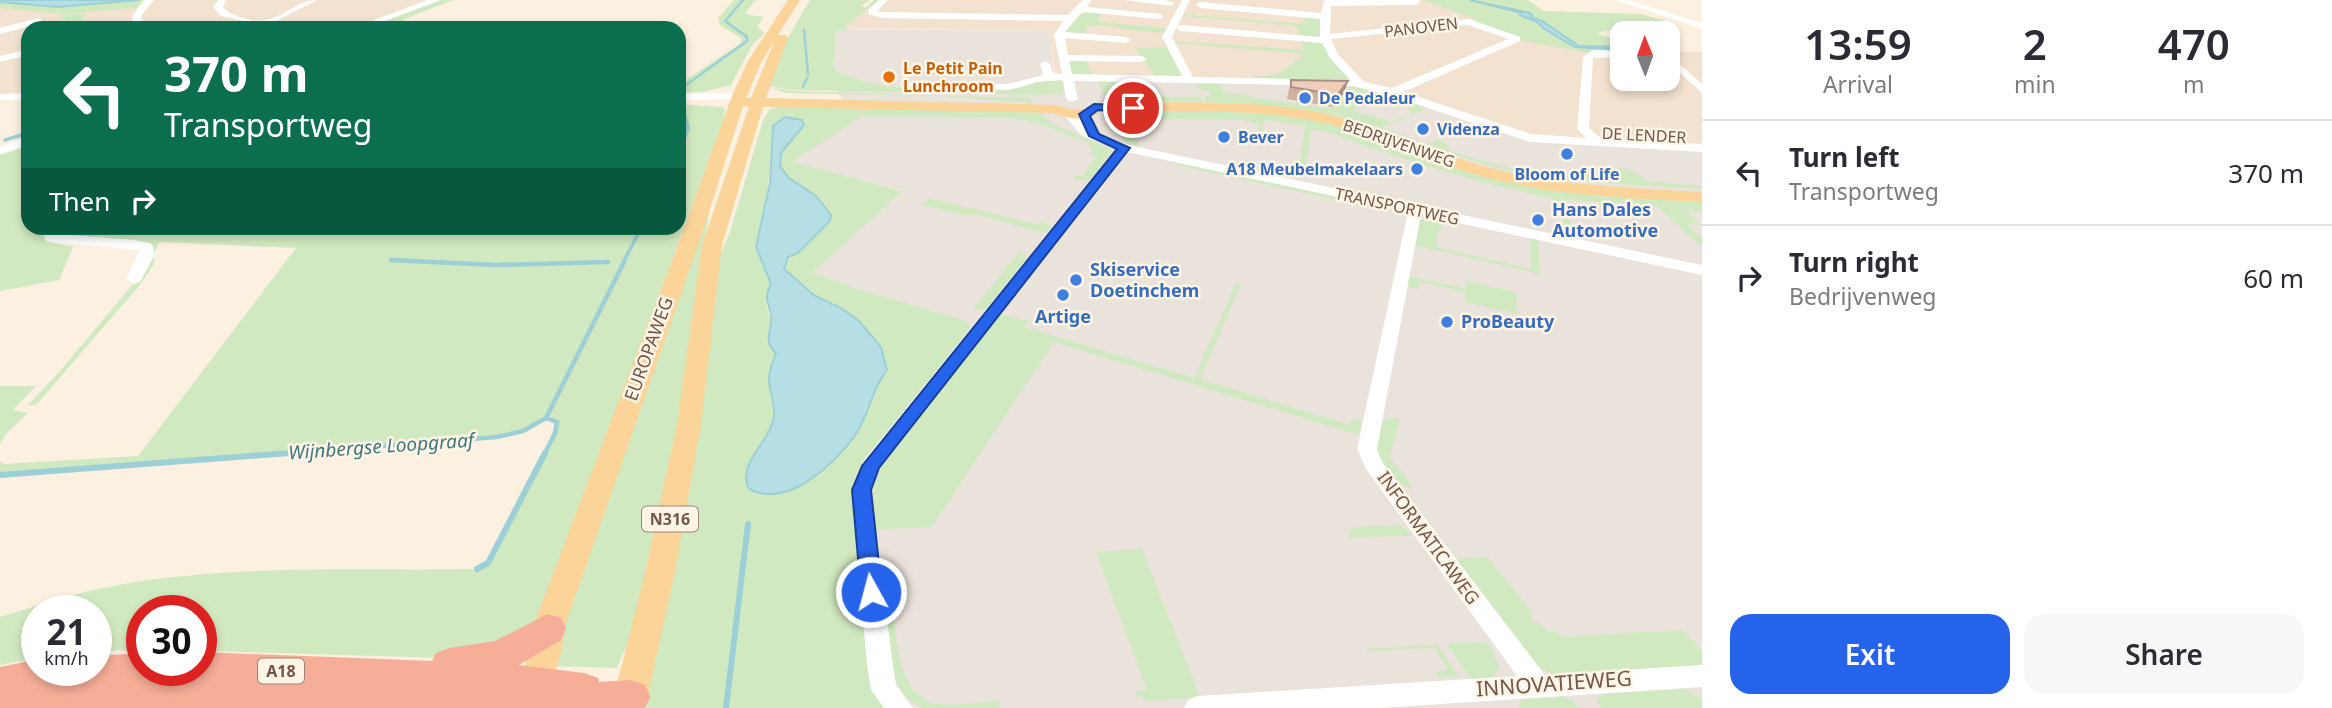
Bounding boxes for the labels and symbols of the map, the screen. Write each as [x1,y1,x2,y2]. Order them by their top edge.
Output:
street label: PANOVEN [1383,12,1459,42]
north arrow [1610,21,1680,91]
place label: Le Petit Pain Lunchroom [903,57,1003,97]
marker: Le Petit Pain Lunchroom [881,69,897,85]
pin [1103,78,1163,138]
place label: De Pedaleur [1319,87,1415,109]
marker: De Pedaleur [1297,90,1313,106]
street label: BEDRIJVENWEG [1340,114,1458,172]
place label: Videnza [1437,118,1500,140]
marker: Videnza [1415,121,1431,137]
street label: DE LENDER [1601,122,1687,148]
place label: Bever [1238,126,1284,148]
marker: Bever [1216,129,1232,145]
marker: Bloom of Life [1559,146,1575,162]
place label: A18 Meubelmakelaars [1226,158,1403,180]
marker: A18 Meubelmakelaars [1409,161,1425,177]
place label: Bloom of Life [1515,163,1620,185]
street label: TRANSPORTWEG [1333,182,1461,230]
place label: Hans Dales Automotive [1552,197,1658,242]
marker: Hans Dales Automotive [1530,212,1546,228]
place label: Skiservice Doetinchem [1090,257,1199,302]
marker: Skiservice Doetinchem [1068,272,1084,288]
marker: Artige [1055,287,1071,303]
street label: EUROPAWEG [618,293,678,404]
place label: Artige [1035,304,1091,328]
place label: ProBeauty [1461,309,1555,333]
marker: ProBeauty [1439,314,1455,330]
water label: Wijnbergse Loopgraaf [287,426,478,465]
street label: INFORMATICAWEG [1372,466,1485,609]
road number: N316 [642,506,698,532]
position arrow [834,555,908,629]
speed limit sign: 30 [126,595,217,686]
road number: A18 [258,658,304,684]
street label: INNOVATIEWEG [1475,664,1633,702]

